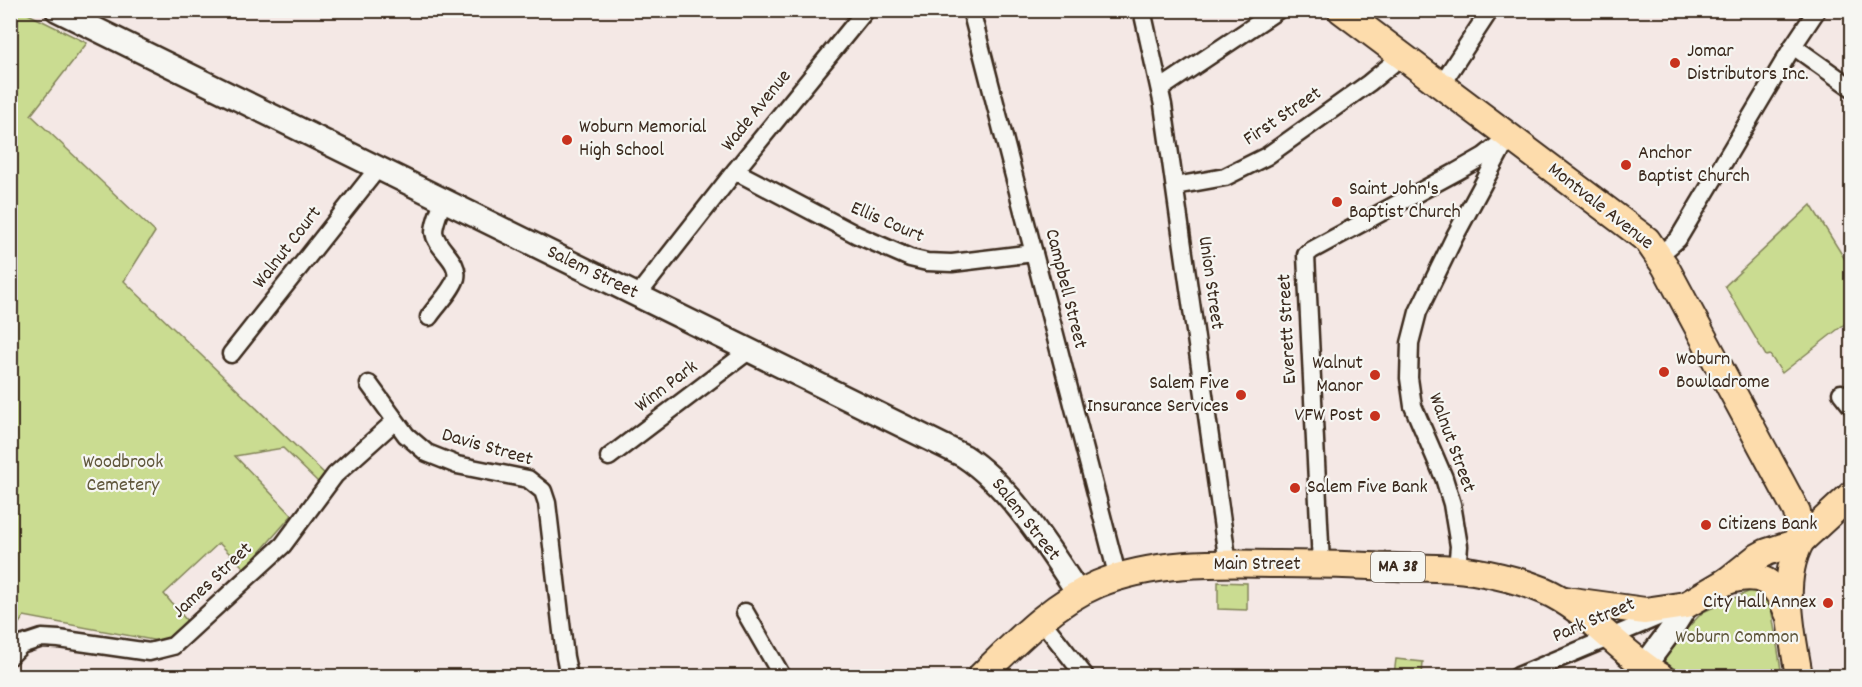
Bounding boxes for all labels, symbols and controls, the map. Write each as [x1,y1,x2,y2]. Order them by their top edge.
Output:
place label: Jomar Distributors Inc. [1687,38,1809,89]
marker: Jomar Distributors Inc. [1668,56,1682,70]
street label: Wade Avenue [715,64,799,158]
street label: First Street [1238,81,1328,153]
place label: Woburn Memorial High School [579,114,707,165]
marker: Woburn Memorial High School [560,133,574,147]
place label: Anchor Baptist Church [1638,140,1750,191]
street label: Montvale Avenue [1541,157,1659,257]
marker: Anchor Baptist Church [1619,158,1633,172]
place label: Saint John's Baptist Church [1349,176,1461,227]
street label: Ellis Court [846,195,928,251]
marker: Saint John's Baptist Church [1330,195,1344,209]
street label: Walnut Court [247,201,329,295]
street label: Campbell Street [1037,226,1093,352]
street label: Union Street [1190,235,1230,331]
street label: Salem Street [542,239,642,307]
street label: Everett Street [1271,273,1305,385]
place label: Woburn Bowladrome [1676,346,1770,397]
place label: Walnut Manor [1312,350,1364,401]
street label: Winn Park [630,354,704,420]
marker: Woburn Bowladrome [1657,365,1671,379]
marker: Walnut Manor [1368,368,1382,382]
place label: Salem Five Insurance Services [1087,370,1229,421]
marker: Salem Five Insurance Services [1234,388,1248,402]
street label: Walnut Street [1420,389,1482,497]
place label: VFW Post [1295,402,1363,430]
marker: VFW Post [1368,409,1382,423]
street label: Davis Street [438,422,536,474]
park label: Woodbrook Cemetery [83,449,163,500]
street label: Salem Street [984,472,1066,568]
place label: Salem Five Bank [1307,474,1428,502]
marker: Salem Five Bank [1288,481,1302,495]
place label: Citizens Bank [1718,511,1818,539]
marker: Citizens Bank [1699,518,1713,532]
street label: James Street [167,536,259,626]
street label: Main Street [1213,551,1301,579]
road number: MA 38 [1371,552,1425,582]
place label: City Hall Annex [1703,589,1817,617]
street label: Park Street [1548,591,1640,651]
marker: City Hall Annex [1821,596,1835,610]
park label: Woburn Common [1675,624,1799,652]

